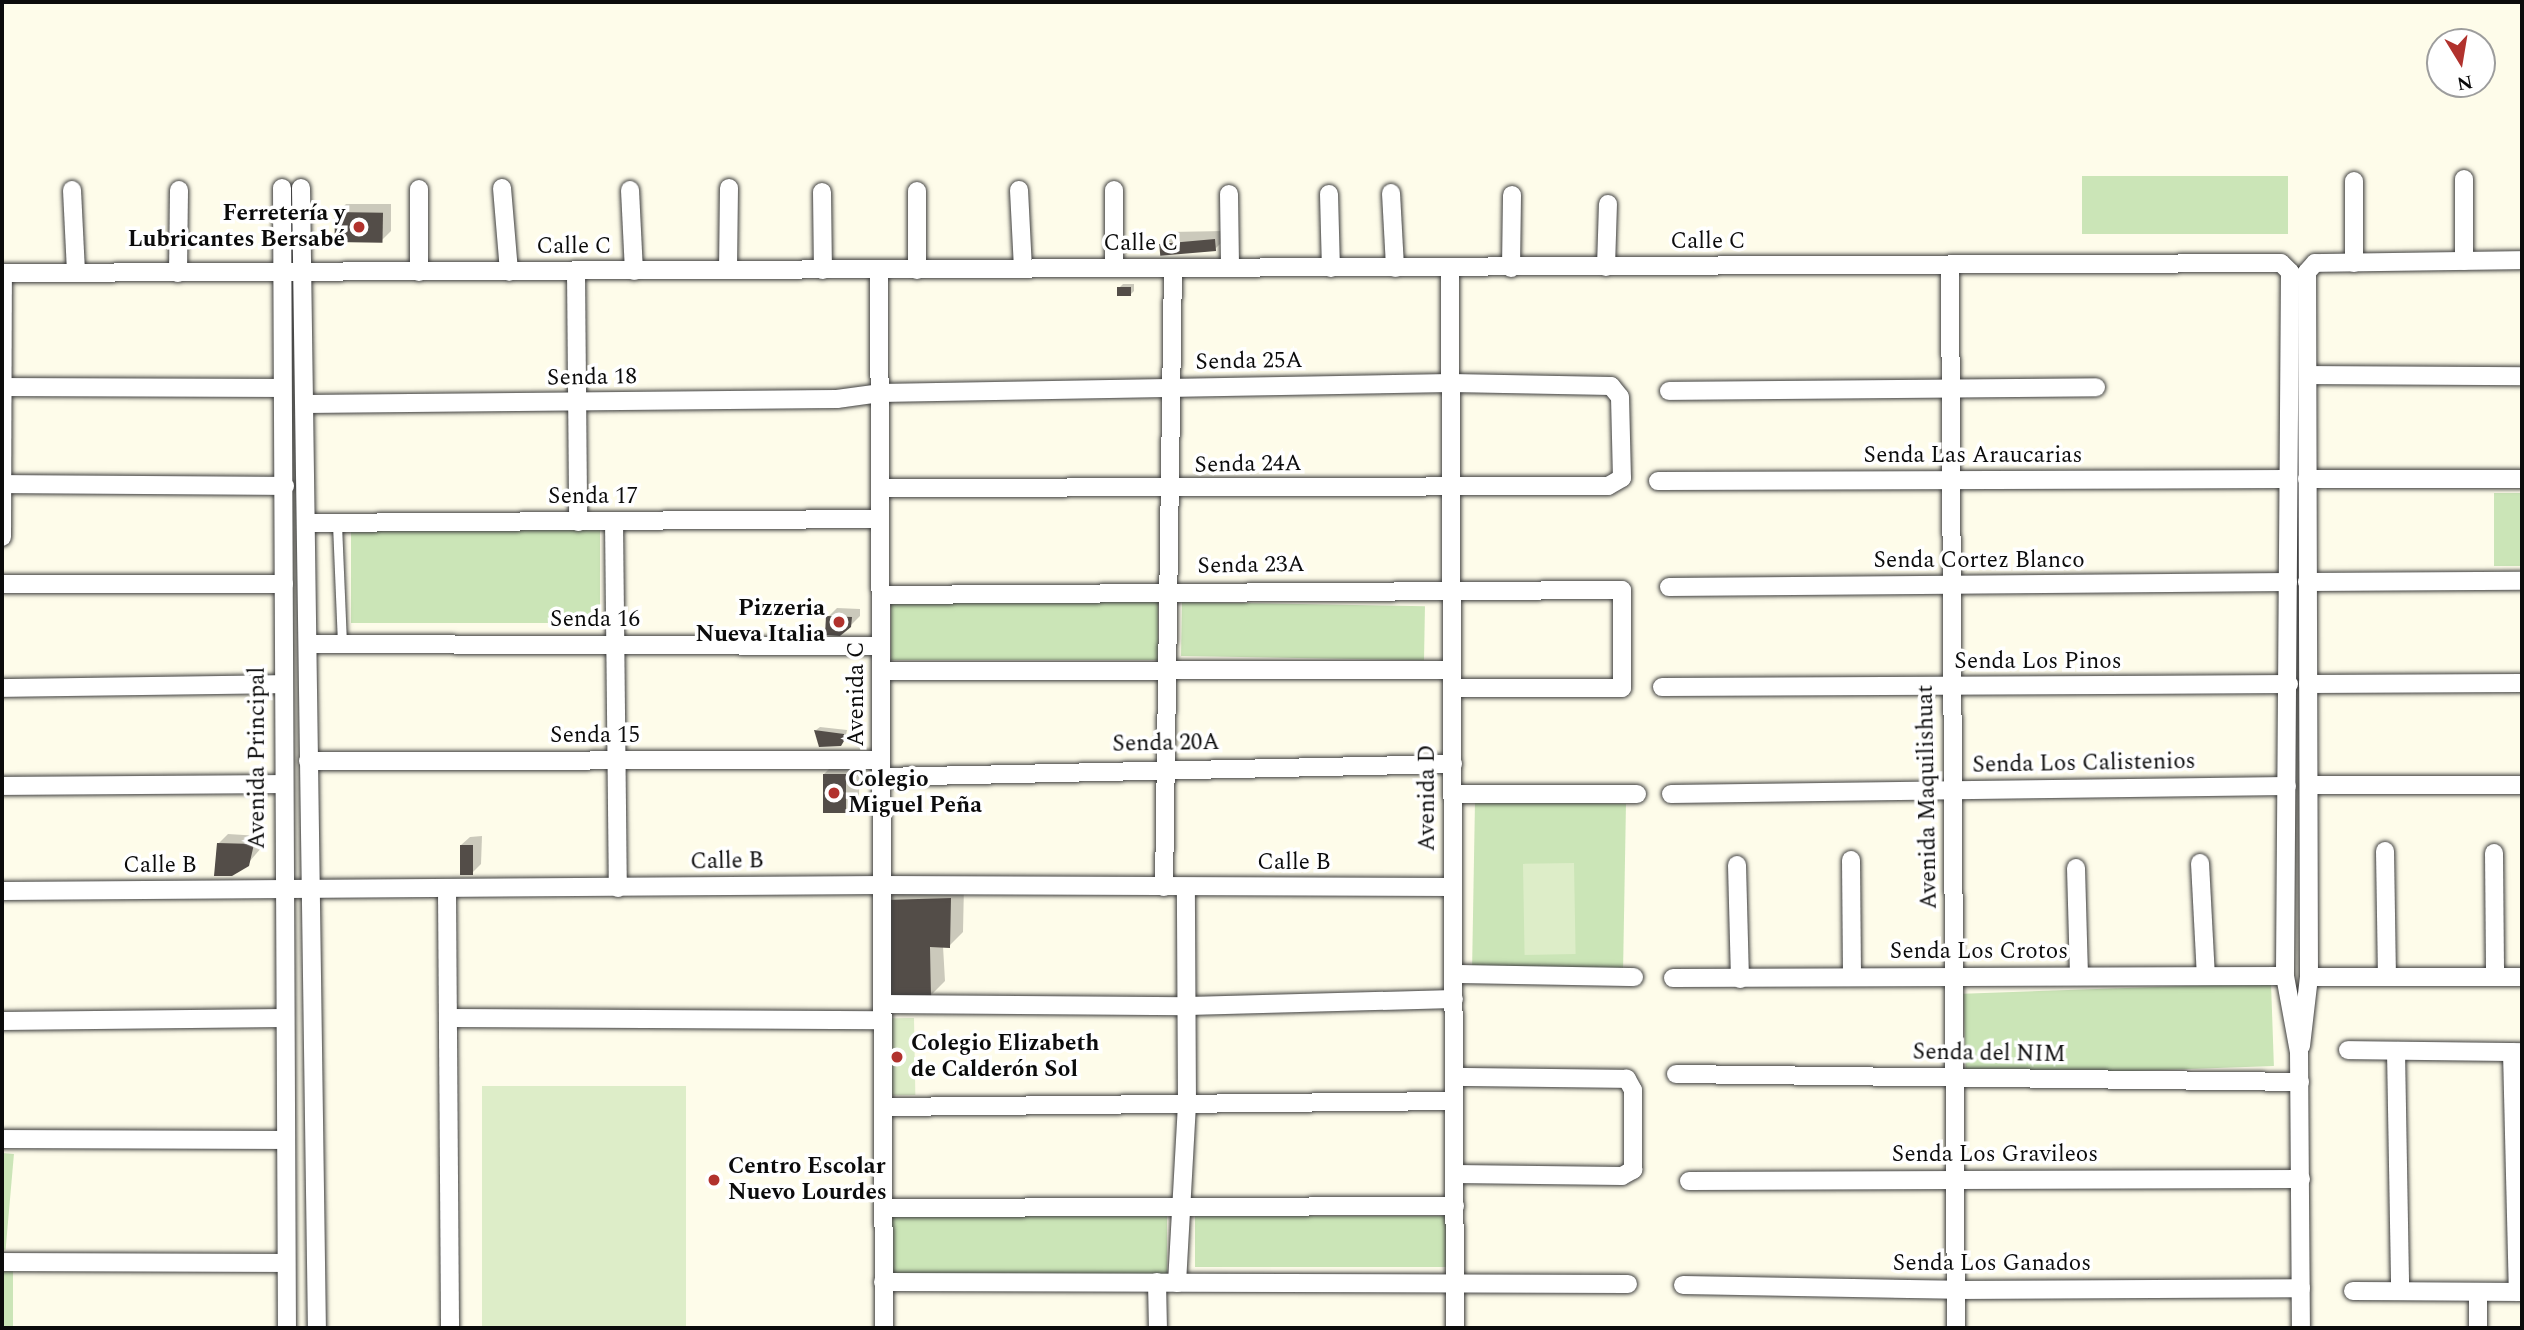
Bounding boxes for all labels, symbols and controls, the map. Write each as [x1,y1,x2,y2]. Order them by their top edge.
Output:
north arrow [2426,28,2496,98]
text: N [2454,66,2475,98]
place label: Ferretería y Lubricantes Bersabé [128,200,345,254]
marker: Ferretería y Lubricantes Bersabé [351,219,367,235]
street label: Calle C [1671,228,1745,256]
street label: Calle C [1104,230,1178,258]
street label: Calle C [537,233,611,261]
street label: Senda 25A [1195,347,1303,377]
street label: Senda 18 [547,363,637,393]
street label: Senda Las Araucarias [1863,442,2083,470]
street label: Senda 24A [1194,450,1302,480]
street label: Senda 17 [548,483,638,511]
street label: Senda Cortez Blanco [1873,547,2085,575]
street label: Senda 23A [1197,551,1305,581]
place label: Pizzeria Nueva Italia [695,595,825,649]
street label: Senda 16 [550,606,640,634]
marker: Pizzeria Nueva Italia [831,614,847,630]
street label: Avenida C [843,641,871,747]
street label: Senda Los Pinos [1954,648,2122,676]
street label: Avenida Principal [244,667,272,849]
street label: Avenida Maquilishuat [1912,684,1944,910]
street label: Senda 15 [550,722,640,750]
street label: Senda 20A [1112,729,1220,759]
street label: Avenida D [1414,745,1442,851]
street label: Senda Los Calistenios [1972,748,2196,780]
place label: Colegio Miguel Peña [848,766,982,820]
marker: Colegio Miguel Peña [826,785,842,801]
street label: Calle B [690,848,764,876]
street label: Calle B [1257,849,1331,877]
street label: Calle B [123,852,197,880]
street label: Senda Los Crotos [1890,938,2068,966]
place label: Colegio Elizabeth de Calderón Sol [911,1030,1100,1084]
street label: Senda del NIM [1912,1039,2066,1069]
marker: Colegio Elizabeth de Calderón Sol [889,1049,905,1065]
street label: Senda Los Gravileos [1892,1141,2098,1169]
place label: Centro Escolar Nuevo Lourdes [728,1153,887,1207]
marker: Centro Escolar Nuevo Lourdes [706,1172,722,1188]
street label: Senda Los Ganados [1893,1250,2091,1278]

